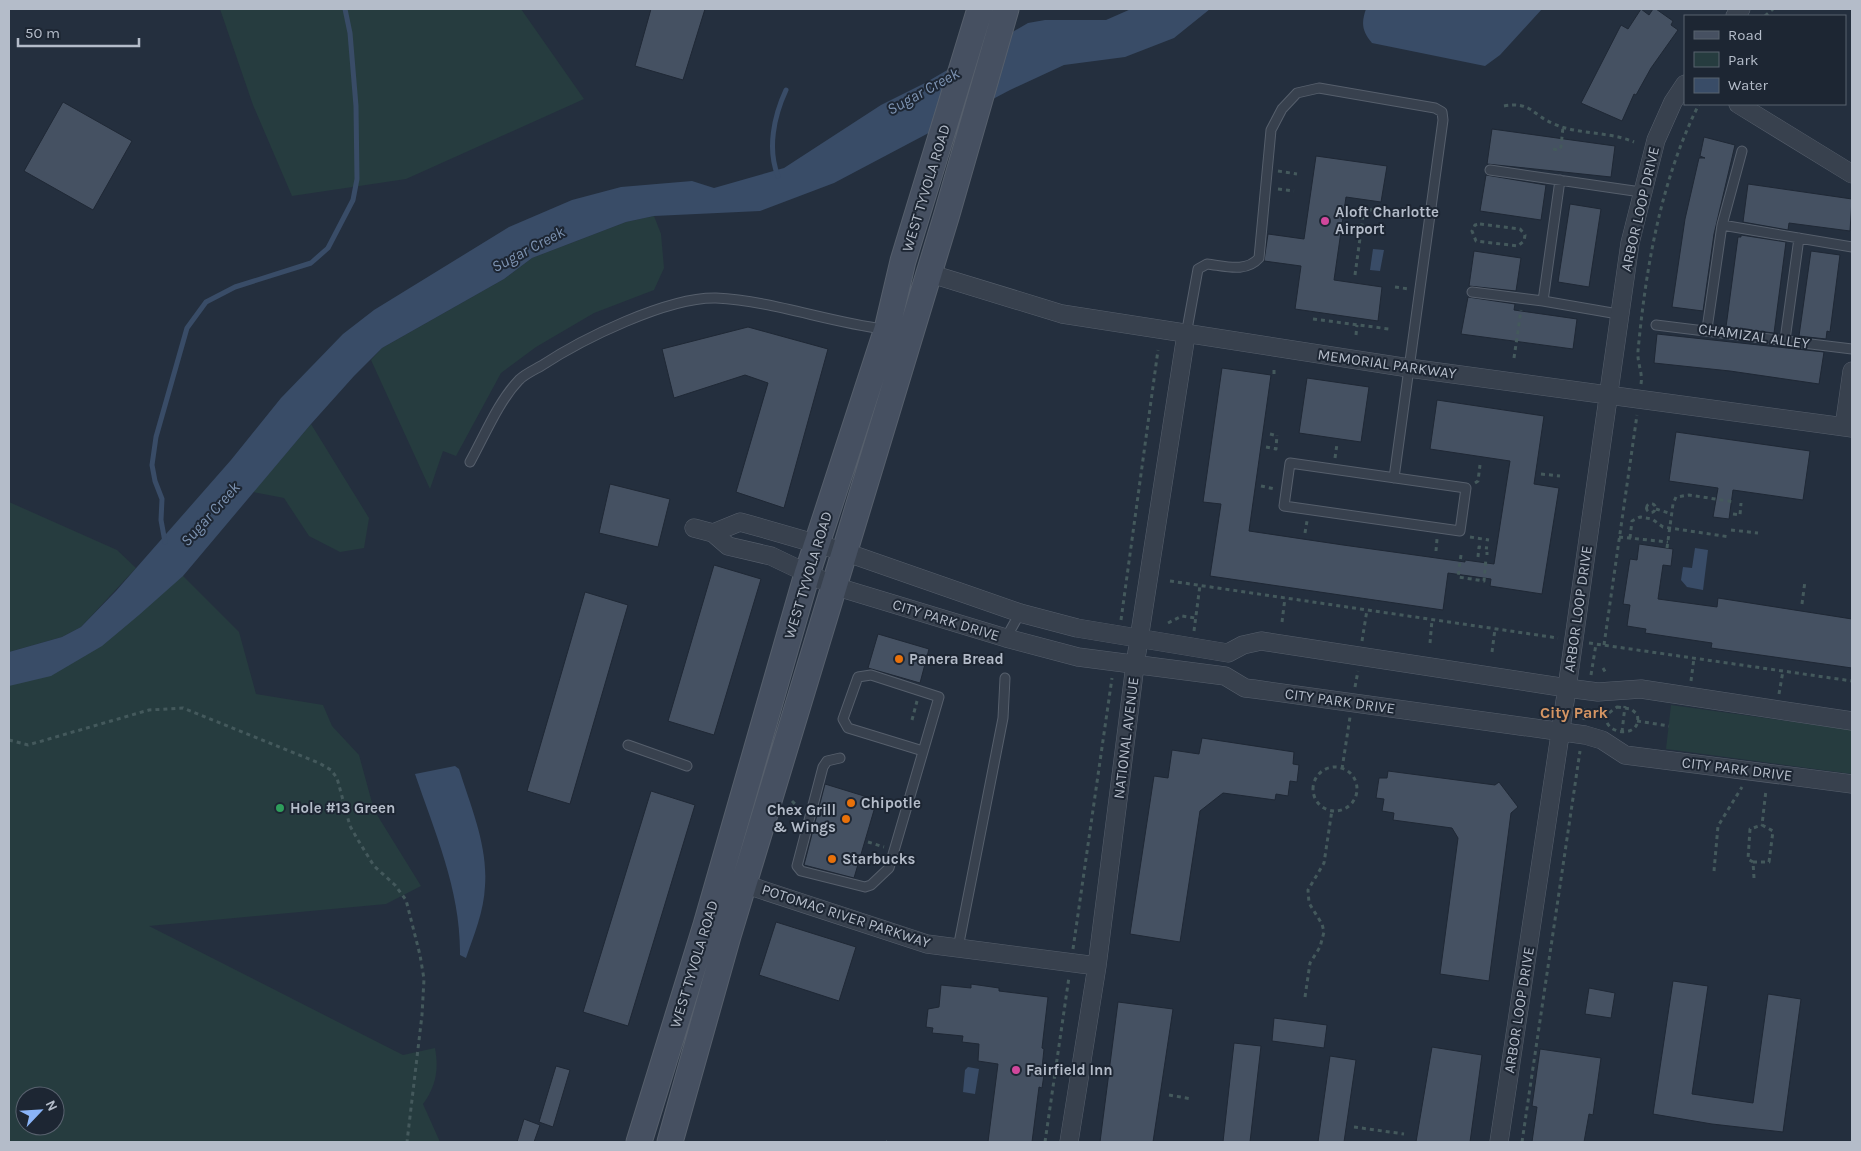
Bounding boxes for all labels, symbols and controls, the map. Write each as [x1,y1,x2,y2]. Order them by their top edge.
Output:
scale bar [18,15,139,47]
legend [1684,15,1846,105]
text: 50 m [25,24,60,42]
text: Road [1728,26,1763,44]
text: Park [1728,51,1758,69]
water label: Sugar Creek [883,63,963,119]
text: Water [1728,76,1769,94]
street label: WEST TYVOLA ROAD [898,122,954,254]
street label: ARBOR LOOP DRIVE [1617,145,1663,273]
place label: Aloft Charlotte Airport [1335,203,1439,238]
marker: Aloft Charlotte Airport [1319,215,1331,227]
water label: Sugar Creek [488,221,568,276]
street label: CHAMIZAL ALLEY [1697,319,1812,353]
street label: MEMORIAL PARKWAY [1316,345,1458,383]
water label: Sugar Creek [176,477,244,550]
street label: WEST TYVOLA ROAD [780,509,836,641]
street label: ARBOR LOOP DRIVE [1560,544,1596,674]
street label: CITY PARK DRIVE [890,595,1002,645]
place label: Panera Bread [909,650,1004,668]
marker: Panera Bread [893,653,905,665]
street label: NATIONAL AVENUE [1110,676,1142,800]
street label: CITY PARK DRIVE [1284,684,1396,718]
district label: City Park [1540,703,1609,722]
street label: CITY PARK DRIVE [1681,753,1793,785]
place label: Chipotle [861,794,921,812]
marker: Chipotle [845,797,857,809]
place label: Hole #13 Green [290,799,395,817]
place label: Chex Grill & Wings [767,801,836,836]
marker: Hole #13 Green [274,802,286,814]
marker: Chex Grill & Wings [840,813,852,825]
place label: Starbucks [842,850,916,868]
marker: Starbucks [826,853,838,865]
street label: POTOMAC RIVER PARKWAY [759,880,933,952]
street label: WEST TYVOLA ROAD [666,898,722,1030]
street label: ARBOR LOOP DRIVE [1500,945,1538,1075]
place label: Fairfield Inn [1026,1061,1113,1079]
marker: Fairfield Inn [1010,1064,1022,1076]
north arrow [15,1086,65,1136]
text: N [42,1098,61,1114]

